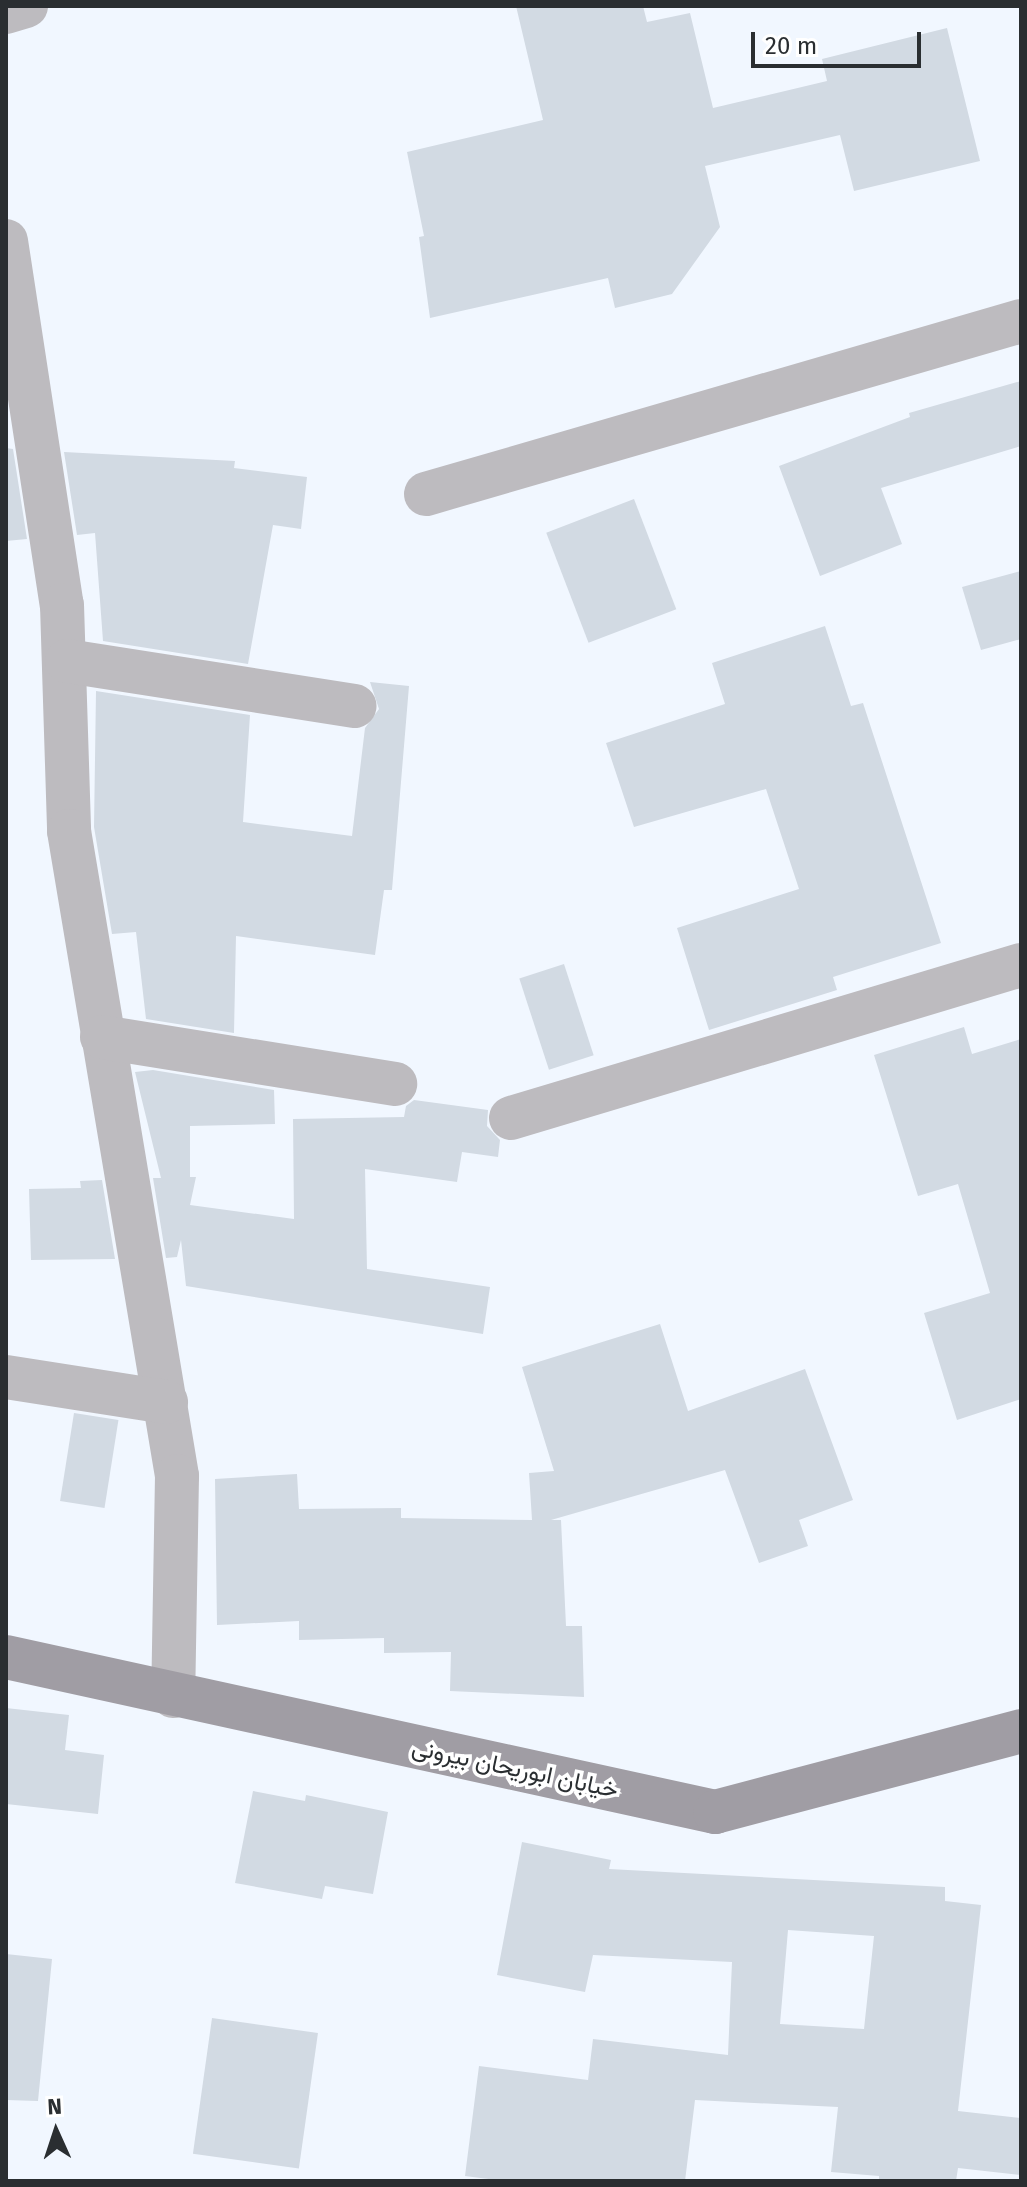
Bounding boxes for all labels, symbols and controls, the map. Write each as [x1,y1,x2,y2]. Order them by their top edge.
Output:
scale bar [755,16,925,66]
text: 20 m [765,32,817,60]
street label: خیابان ابوریحان بیرونی [409,1733,621,1805]
north arrow [16,2091,96,2171]
text: N [47,2093,63,2120]

